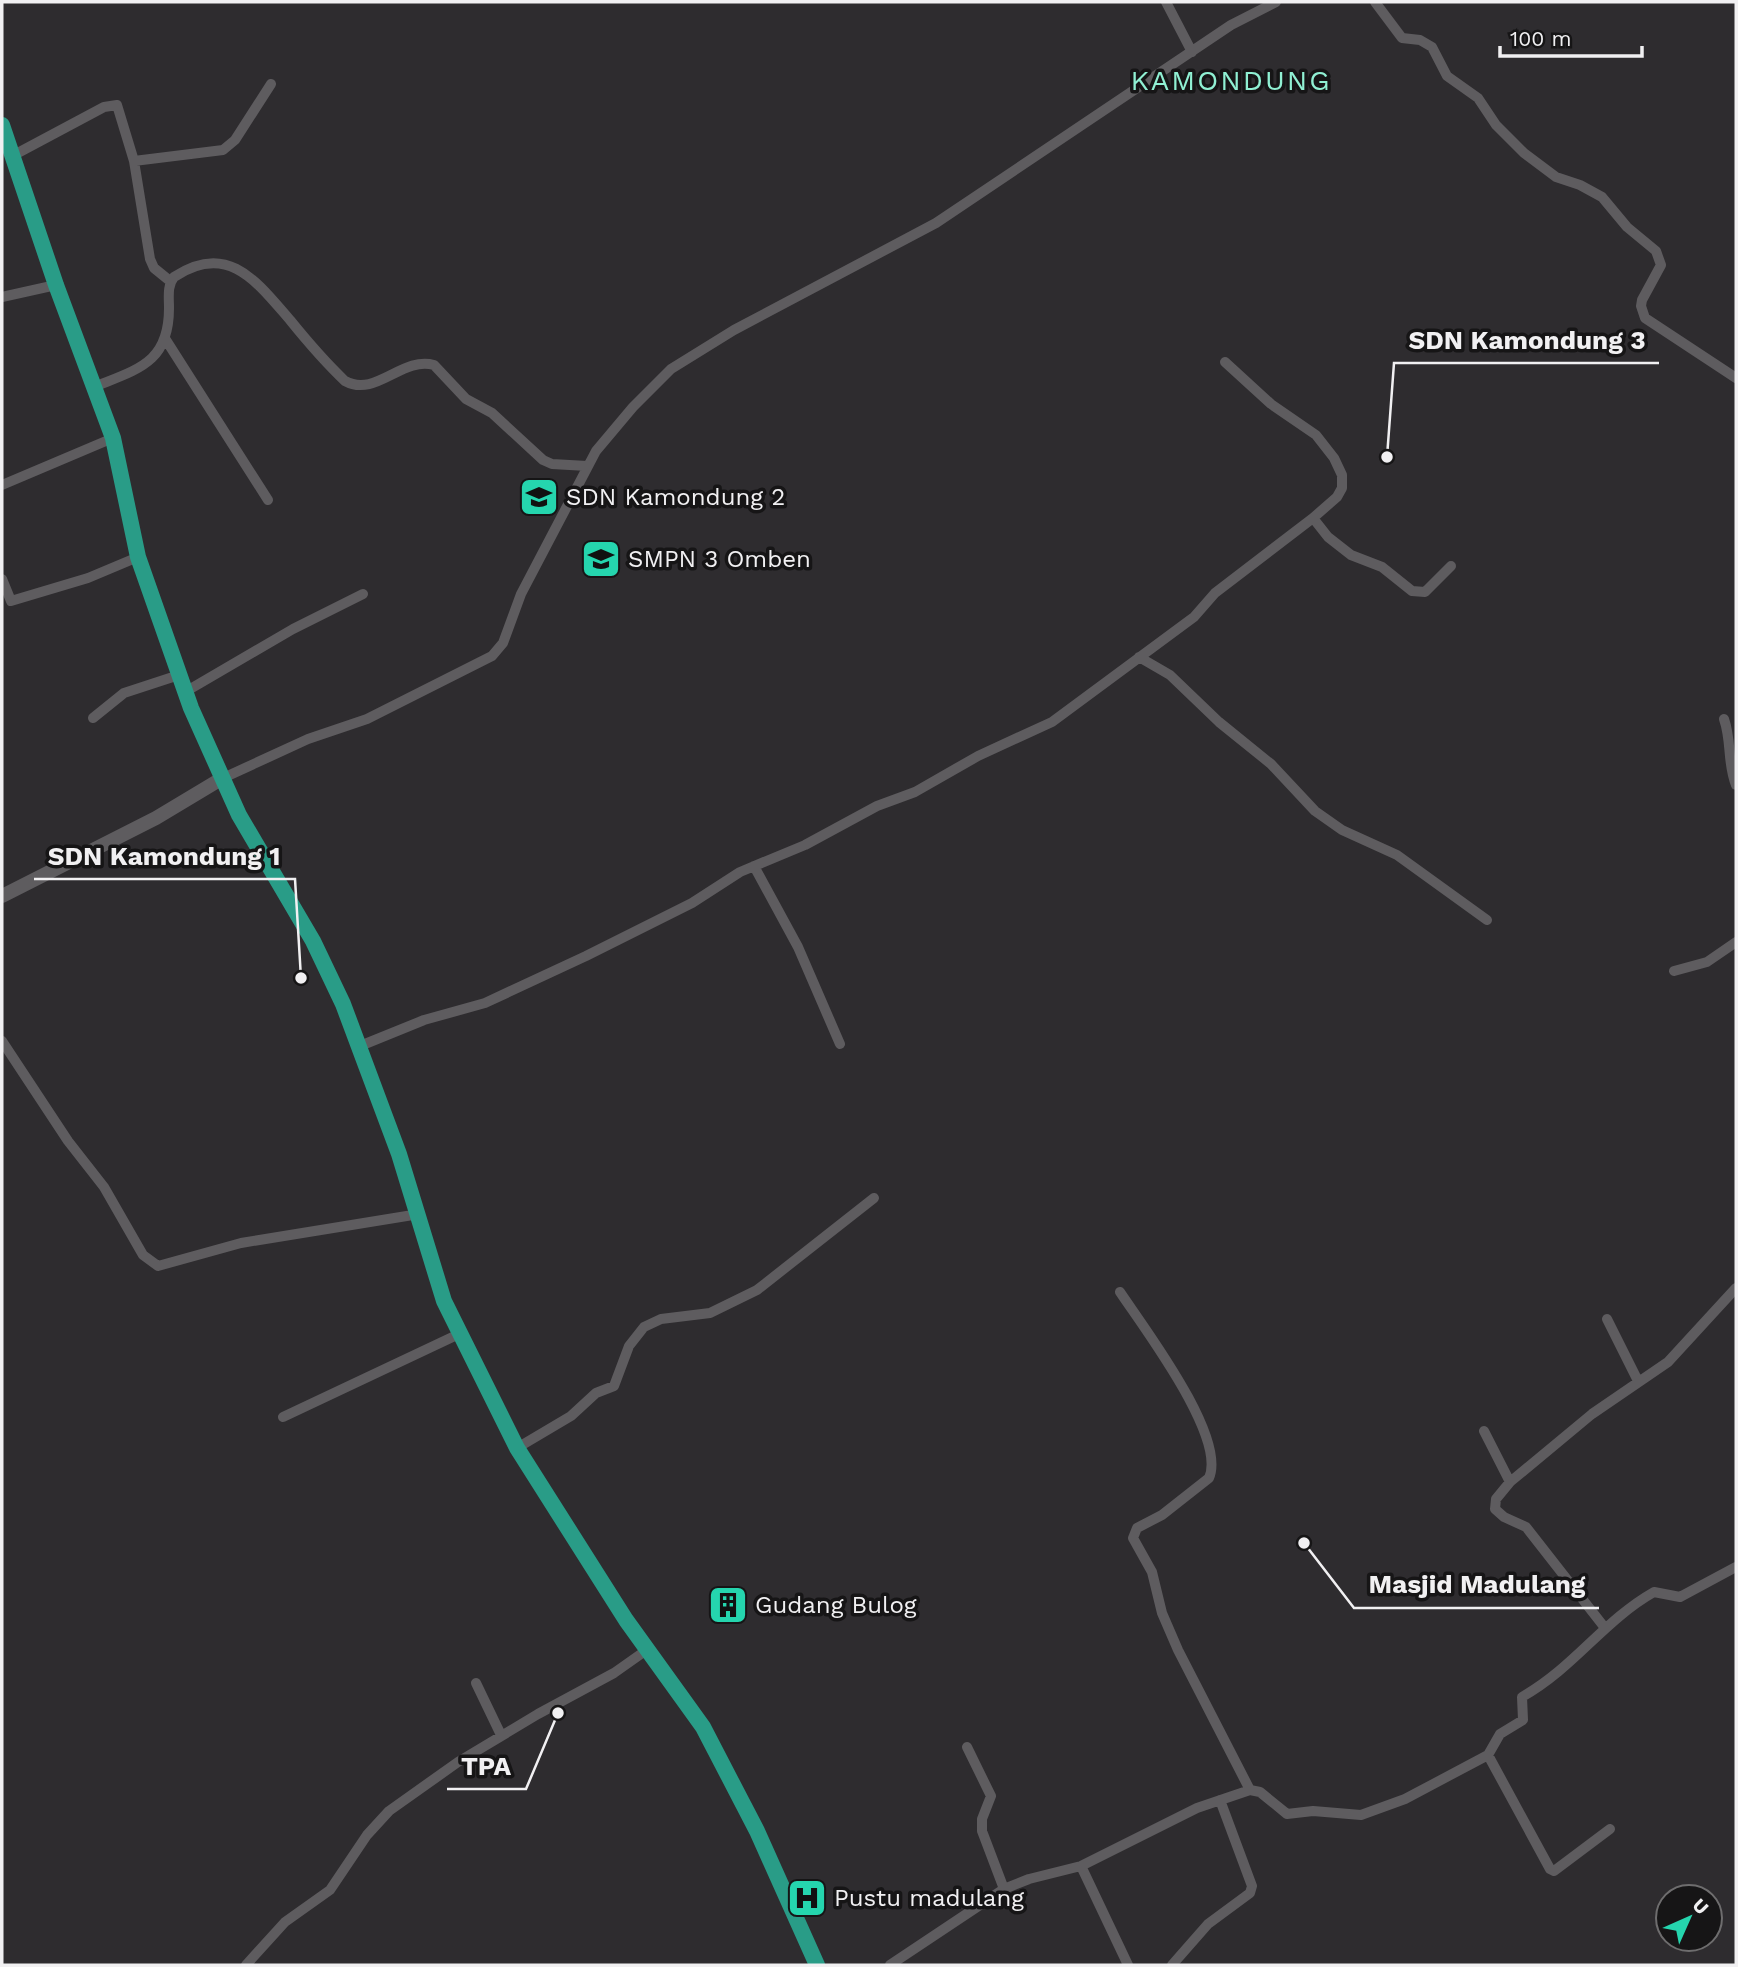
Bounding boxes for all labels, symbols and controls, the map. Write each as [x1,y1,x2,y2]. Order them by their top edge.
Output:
scale bar [1500,14,1642,58]
text: 100 m [1510,26,1572,51]
district label: KAMONDUNG [1130,64,1332,97]
callout: SDN Kamondung 3 [1394,316,1659,363]
text: SDN Kamondung 3 [1408,325,1646,355]
school or university icon: SDN Kamondung 2 [518,476,560,518]
place label: SDN Kamondung 2 [566,483,785,511]
school or university icon: SMPN 3 Omben [580,538,622,580]
place label: SMPN 3 Omben [628,545,811,573]
callout: SDN Kamondung 1 [34,832,295,879]
text: SDN Kamondung 1 [48,841,280,871]
callout: Masjid Madulang [1354,1561,1599,1608]
text: Masjid Madulang [1369,1569,1586,1599]
building icon: Gudang Bulog [707,1584,749,1626]
place label: Gudang Bulog [755,1591,917,1619]
callout: TPA [447,1742,526,1789]
text: TPA [461,1751,511,1781]
hospital icon: Pustu madulang [786,1877,828,1919]
north arrow [1654,1883,1724,1953]
place label: Pustu madulang [834,1884,1024,1912]
text: U [1688,1893,1714,1919]

